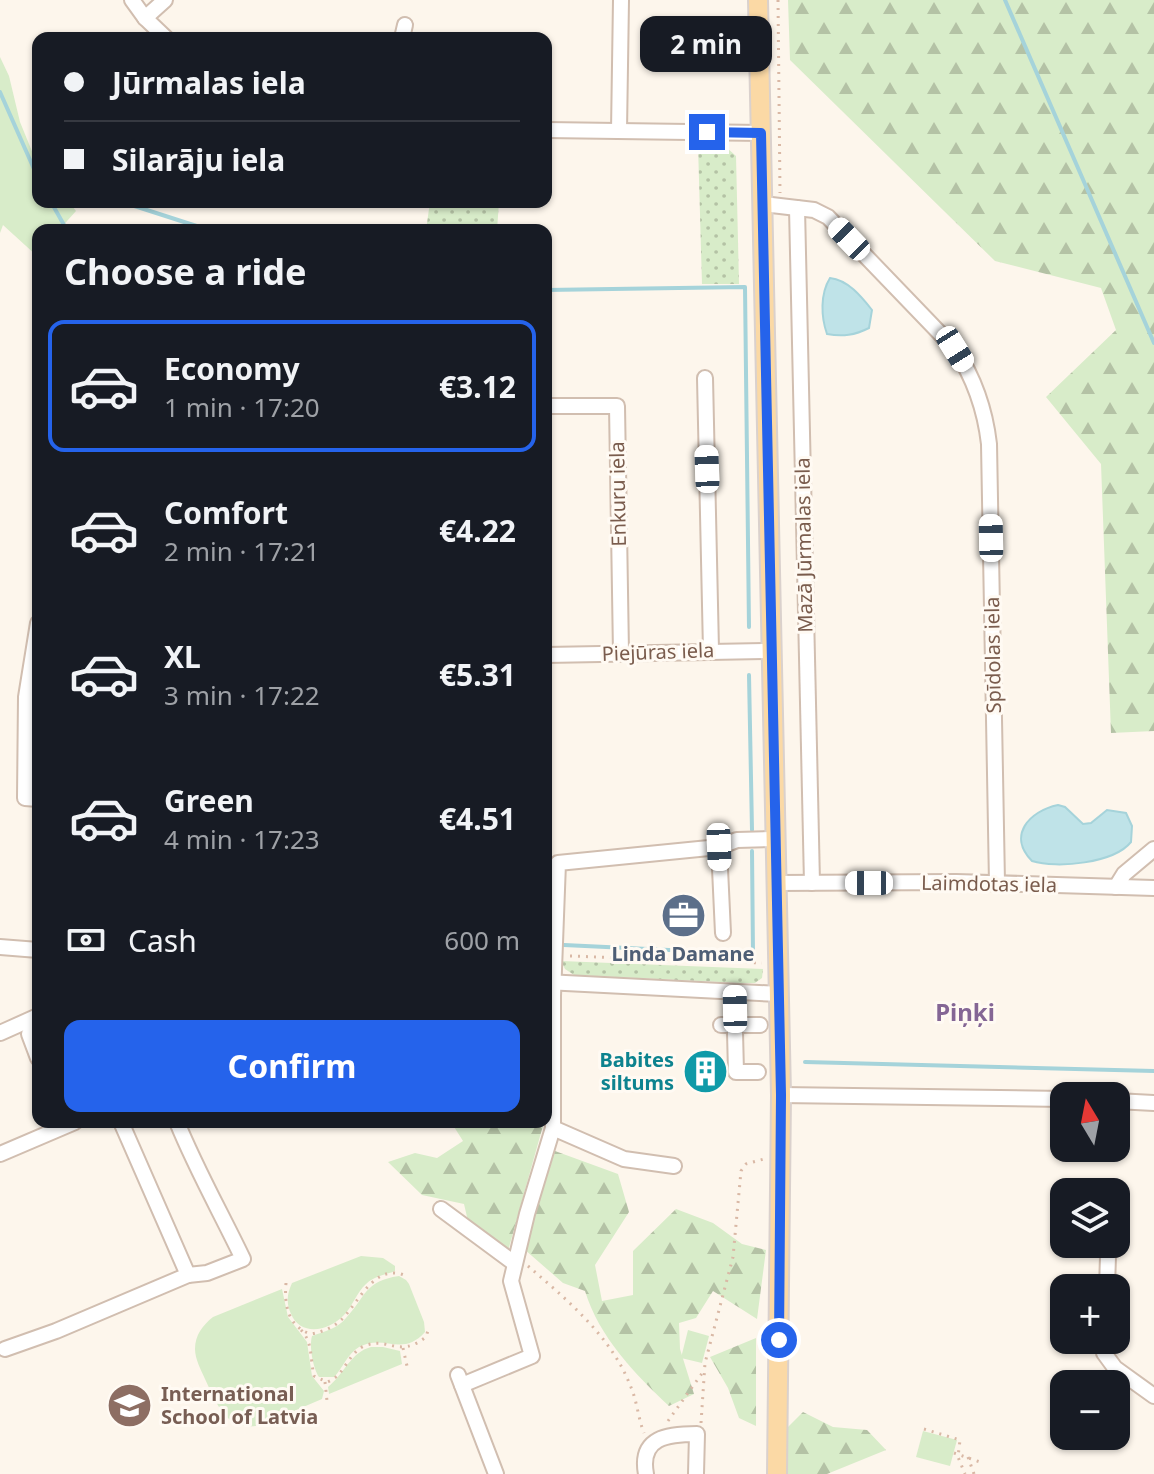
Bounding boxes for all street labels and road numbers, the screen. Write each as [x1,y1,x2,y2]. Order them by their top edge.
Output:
street label: Enkuru iela [603,441,632,547]
street label: Mazā Jūrmalas iela [788,457,819,633]
street label: Spīdolas iela [978,596,1007,714]
street label: Piejūras iela [601,636,715,667]
street label: Laimdotas iela [921,869,1057,898]

